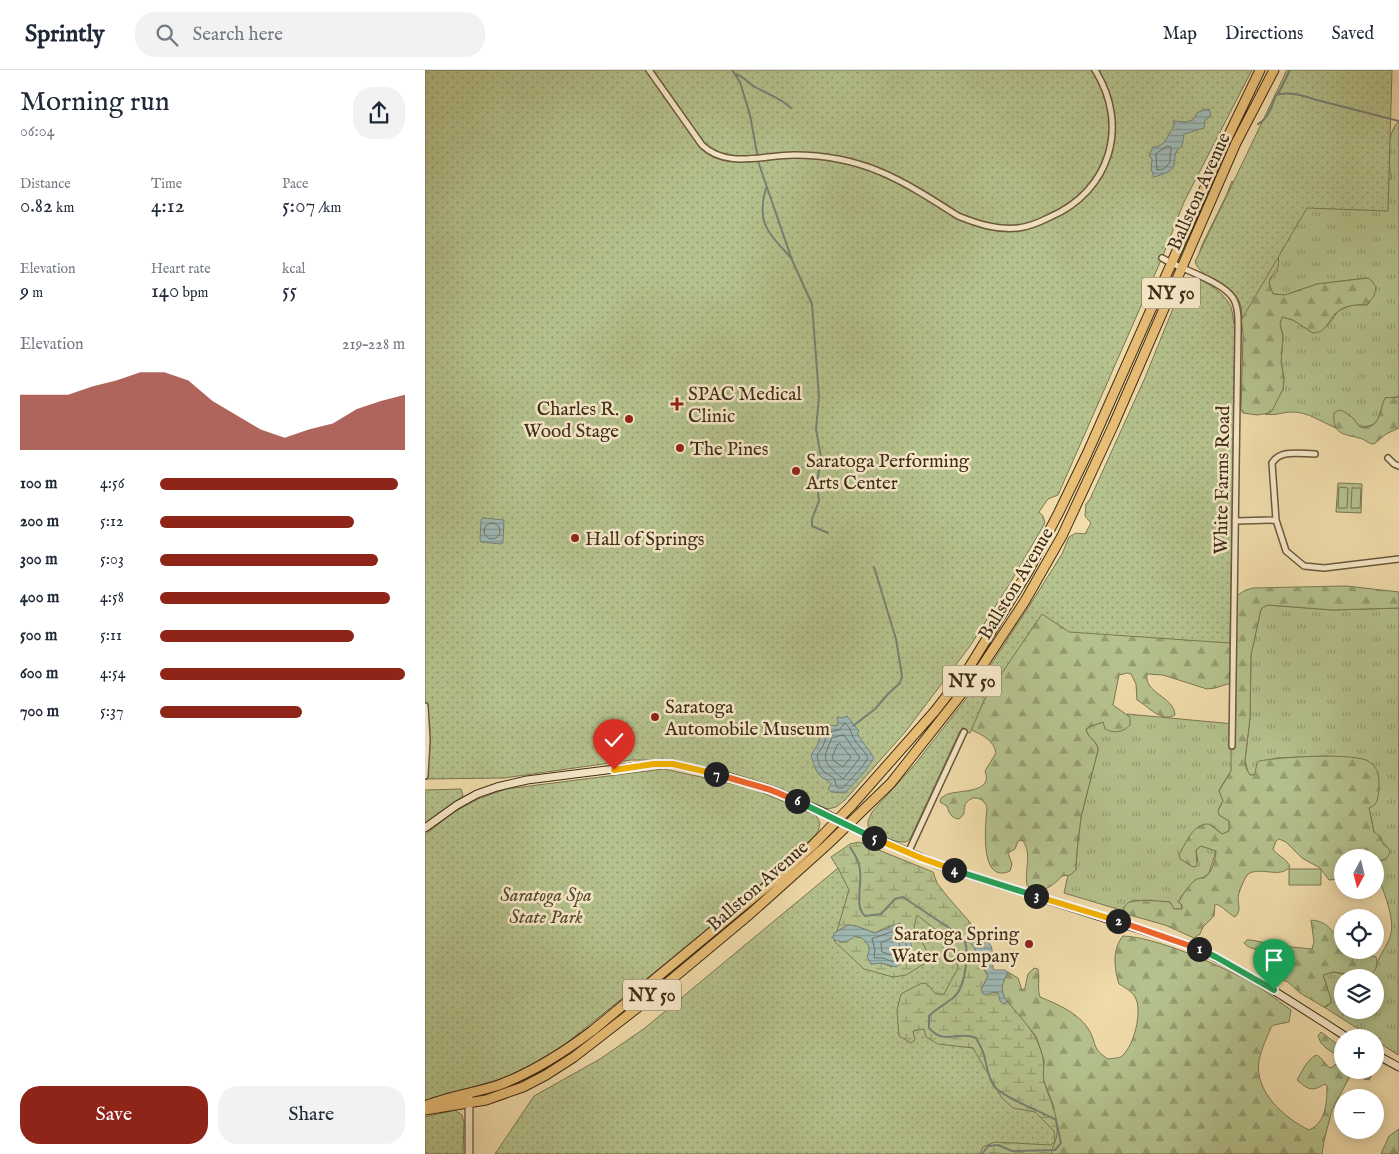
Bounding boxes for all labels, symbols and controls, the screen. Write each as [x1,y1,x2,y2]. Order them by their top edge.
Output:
search box [135,12,485,57]
text: Sprintly [25,19,105,50]
icon: search [153,21,181,49]
text: Search here [193,23,283,47]
text: Map [1163,23,1197,46]
text: Directions [1225,23,1303,46]
text: Saved [1331,23,1374,46]
text: Morning run [20,85,170,120]
button: share [353,87,405,139]
text: 06:04 [20,122,55,142]
street label: Ballston Avenue [1163,129,1237,255]
text: Distance [20,175,71,193]
text: Time [151,175,182,193]
text: Pace [282,175,309,193]
text: 0.82 [20,193,53,220]
text: 4:12 [151,193,185,220]
text: 5:07 [282,193,315,220]
text: km [53,199,74,217]
text: /km [315,199,341,217]
text: Elevation [20,260,76,278]
text: Heart rate [151,260,211,278]
text: kcal [282,260,305,278]
text: 9 [20,278,29,305]
text: 140 [151,278,179,305]
text: 55 [282,278,297,305]
road number: NY 50 [1142,278,1200,308]
text: m [29,284,43,302]
text: bpm [179,284,208,302]
text: Elevation [20,335,83,355]
text: 219–228 m [342,335,405,355]
place label: SPAC Medical Clinic [688,383,802,429]
marker: SPAC Medical Clinic [670,397,684,411]
place label: Charles R. Wood Stage [524,398,619,444]
street label: White Farms Road [1210,405,1236,555]
marker: Charles R. Wood Stage [623,413,635,425]
place label: The Pines [690,438,768,462]
marker: The Pines [674,442,686,454]
place label: Saratoga Performing Arts Center [805,450,970,496]
marker: Saratoga Performing Arts Center [790,465,802,477]
text: 100 m [20,474,57,494]
text: 4:56 [100,474,125,494]
text: 200 m [20,512,59,532]
text: 5:12 [100,512,123,532]
street label: Ballston Avenue [974,523,1060,645]
place label: Hall of Springs [585,528,704,552]
marker: Hall of Springs [569,532,581,544]
text: 300 m [20,550,58,570]
text: 5:03 [100,550,124,570]
text: 400 m [20,588,59,608]
text: 4:58 [100,588,124,608]
text: 500 m [20,626,57,646]
text: 5:11 [100,626,122,646]
text: 600 m [20,664,58,684]
text: 4:54 [100,664,126,684]
road number: NY 50 [943,666,1001,696]
place label: Saratoga Automobile Museum [664,696,830,742]
text: 700 m [20,702,59,722]
text: 5:37 [100,702,123,722]
marker: Saratoga Automobile Museum [649,711,661,723]
pin [593,719,635,770]
icon: check [600,726,628,754]
pin: 7 [703,762,729,786]
text: 7 [713,765,720,783]
pin: 6 [785,788,809,814]
text: 6 [795,792,800,810]
pin: 5 [861,826,887,850]
text: 5 [872,829,877,847]
street label: Ballston Avenue [703,836,814,937]
north arrow [1334,849,1384,899]
map controls [1334,849,1384,1139]
pin: 4 [941,858,967,882]
text: 4 [951,861,958,879]
park label: Saratoga Spa State Park [500,884,592,930]
pin: 3 [1023,884,1049,908]
text: 3 [1034,887,1039,905]
pin: 2 [1105,908,1131,934]
button: locate [1334,909,1384,959]
text: 2 [1115,912,1122,930]
place label: Saratoga Spring Water Company [891,923,1020,969]
pin: 1 [1187,936,1211,962]
marker: Saratoga Spring Water Company [1023,938,1035,950]
pin [1253,939,1295,990]
text: 1 [1197,940,1202,958]
icon: arrive [1260,946,1288,974]
button: layers [1334,969,1384,1019]
road number: NY 50 [623,980,681,1010]
button: + [1334,1029,1384,1079]
button: Save [20,1086,208,1144]
button: Share [218,1086,405,1144]
button: − [1334,1089,1384,1139]

